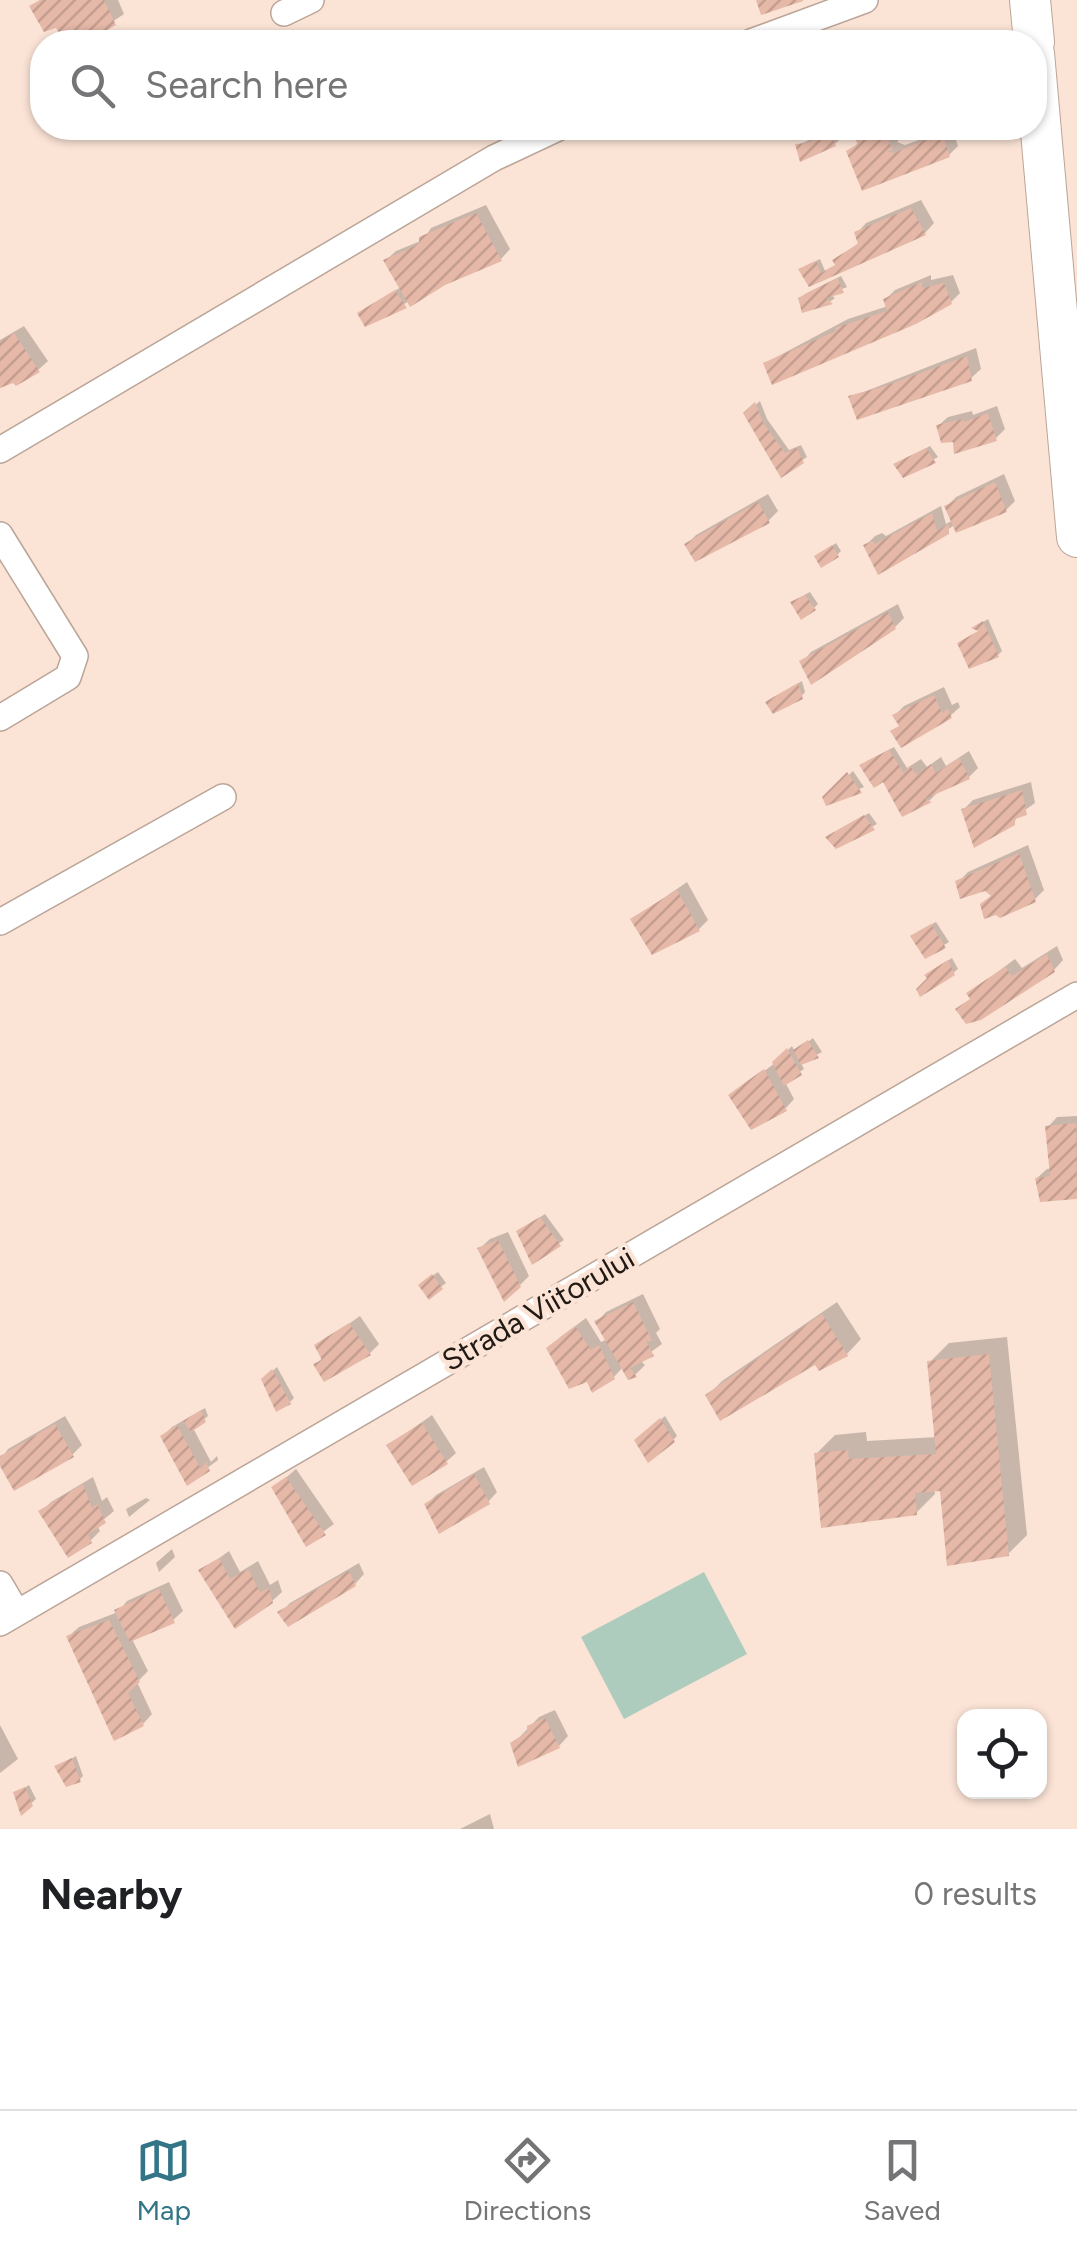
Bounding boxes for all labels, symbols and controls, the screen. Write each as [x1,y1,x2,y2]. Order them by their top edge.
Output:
search box [30,30,1047,140]
icon: search [65,58,120,113]
text: Search here [145,62,348,108]
street label: Strada Viitorului [435,1239,641,1379]
map controls [957,1709,1047,1799]
button: locate [957,1709,1047,1799]
text: Nearby [40,1869,182,1920]
text: 0 results [913,1875,1037,1913]
tab: Map [136,2133,191,2227]
tab: Directions [464,2133,591,2227]
tab: Saved [864,2133,941,2227]

